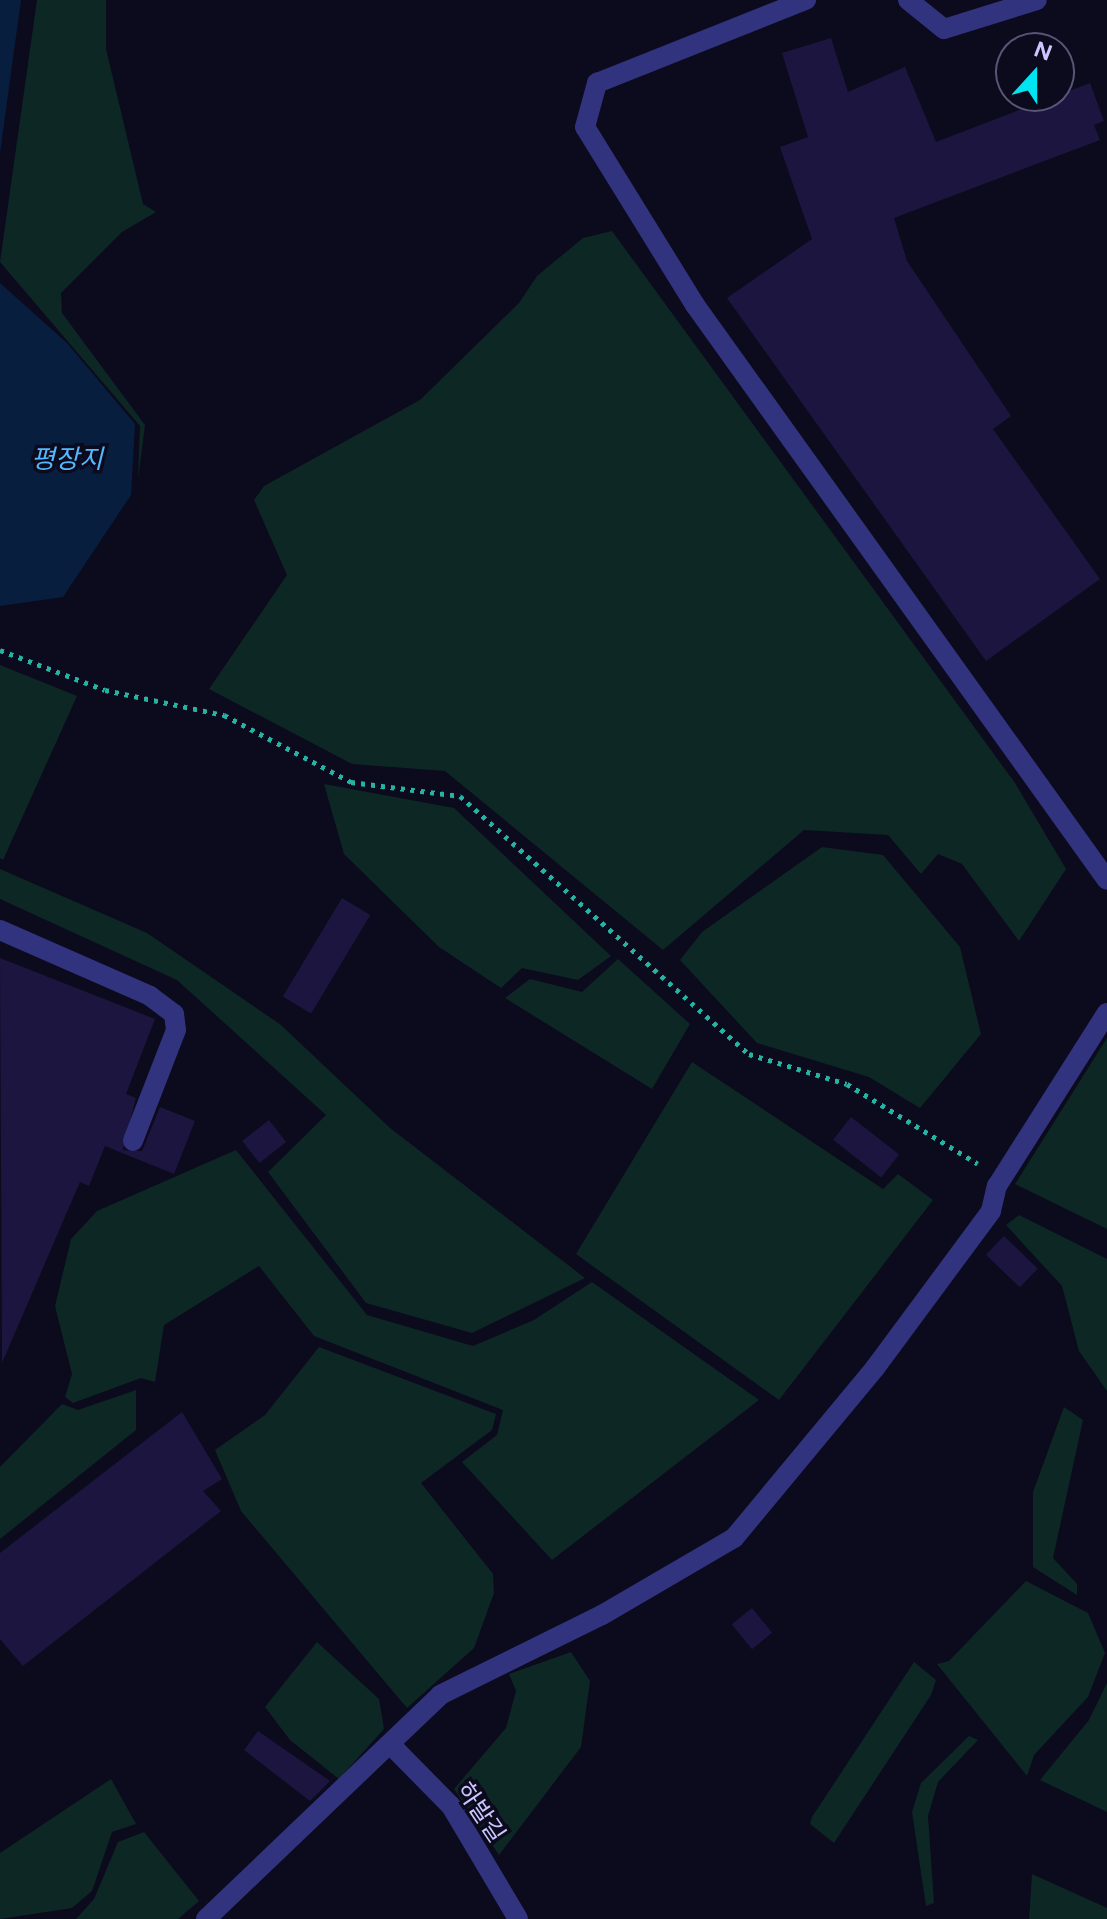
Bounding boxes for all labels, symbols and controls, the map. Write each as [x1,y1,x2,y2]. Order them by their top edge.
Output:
north arrow [995,32,1075,112]
text: N [1030,35,1056,67]
water label: 평장지 [31,444,103,476]
street label: 하발길 [451,1776,511,1848]

